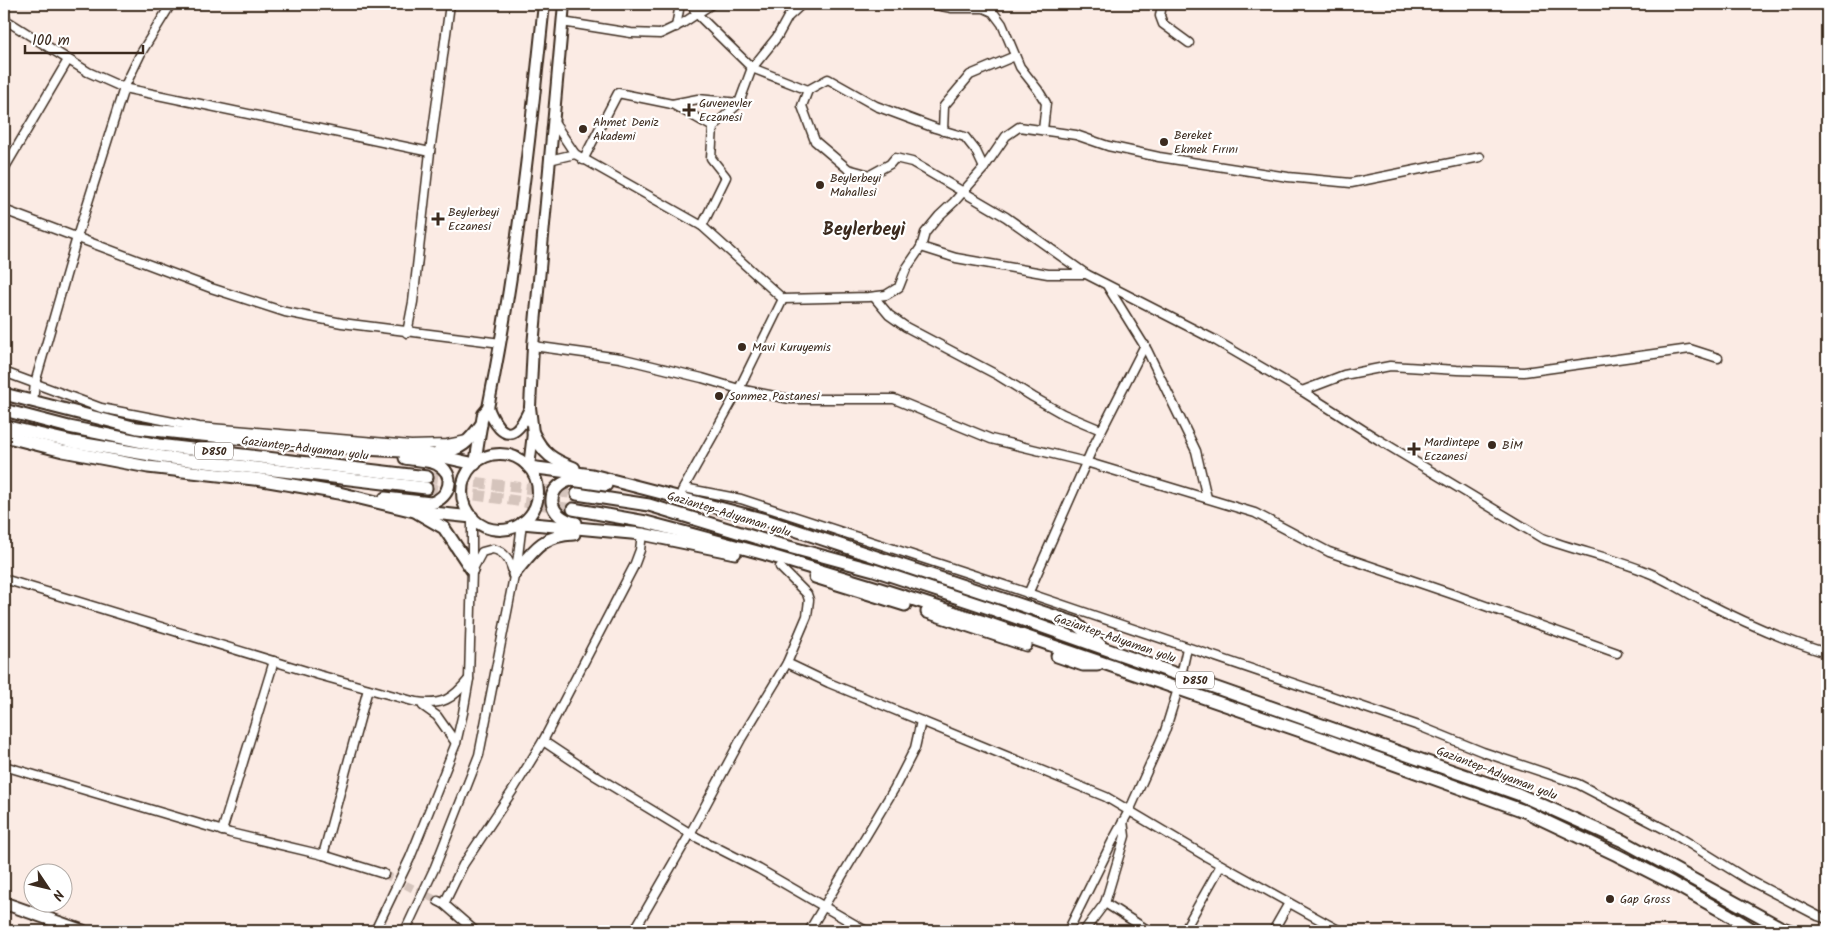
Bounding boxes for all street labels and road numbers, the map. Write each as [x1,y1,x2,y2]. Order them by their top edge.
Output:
street label: Gaziantep-Adıyaman yolu [240,431,370,466]
road number: D850 [195,442,233,460]
street label: Gaziantep-Adıyaman yolu [665,487,793,542]
street label: Gaziantep-Adıyaman yolu [1051,609,1179,668]
road number: D850 [1176,672,1214,688]
street label: Gaziantep-Adıyaman yolu [1434,742,1560,805]

